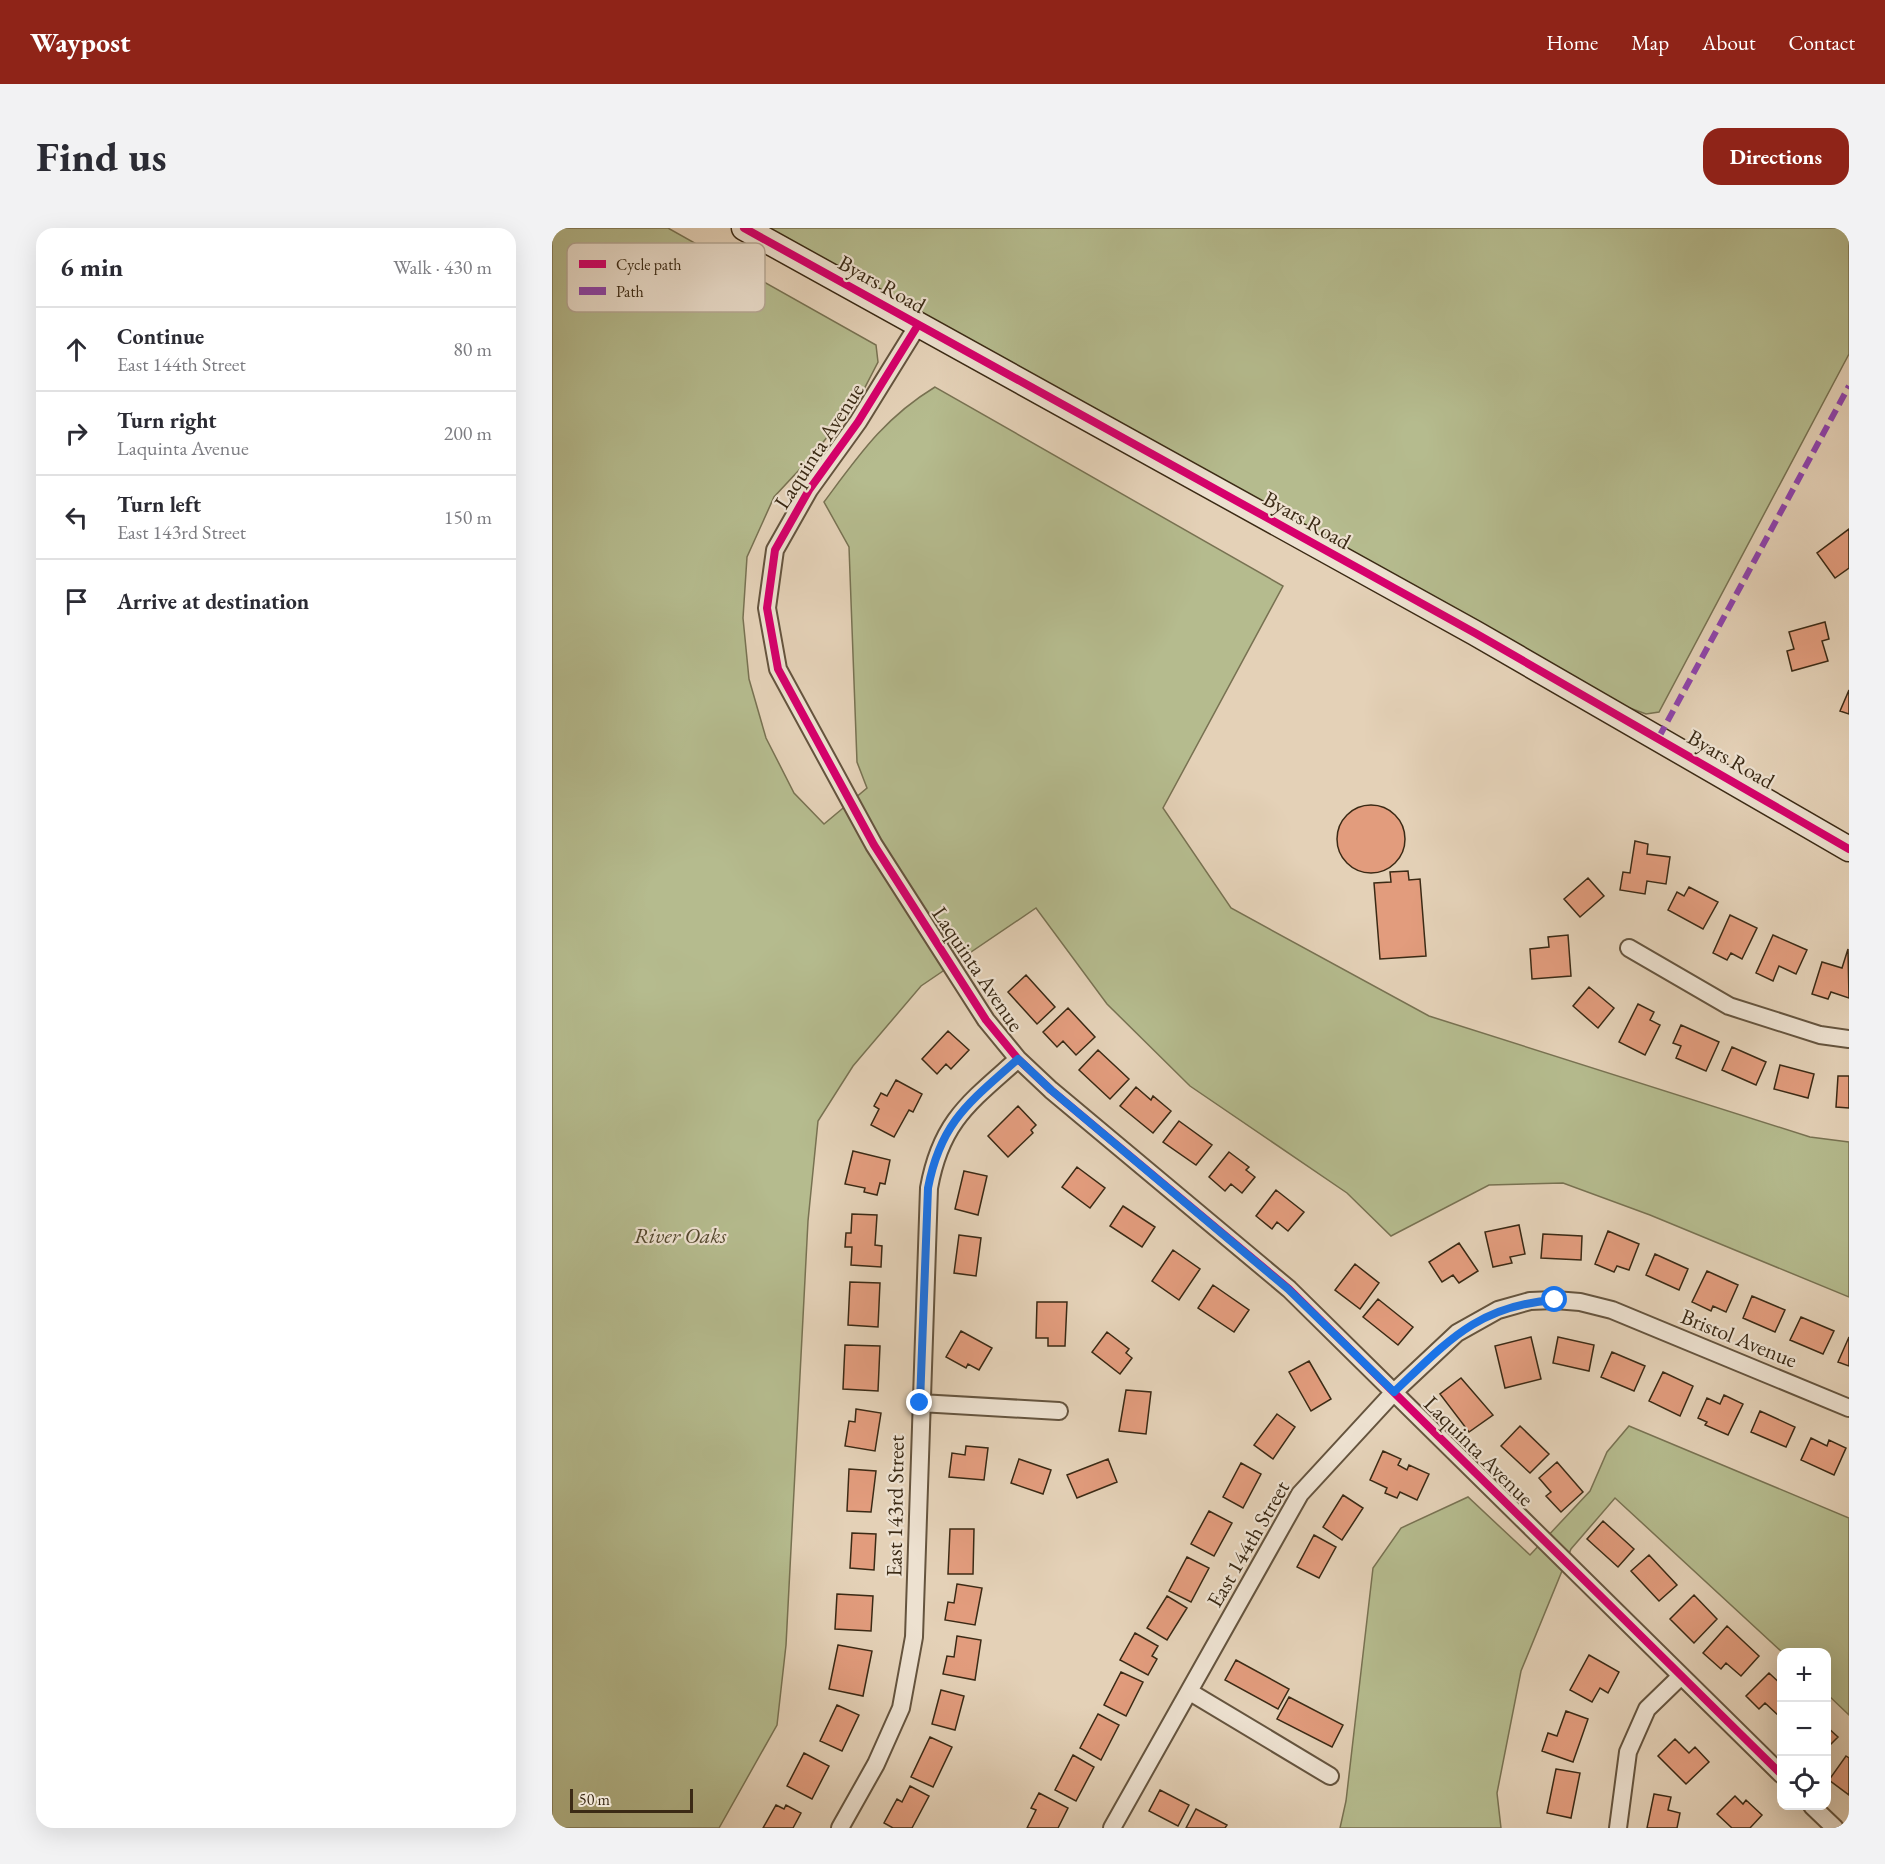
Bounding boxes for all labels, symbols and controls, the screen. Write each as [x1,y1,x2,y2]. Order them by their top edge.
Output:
text: Waypost [30,24,131,60]
text: Home [1546,29,1598,56]
text: Map [1631,29,1669,56]
text: About [1702,29,1755,56]
text: Contact [1788,29,1855,56]
button: Directions [1703,128,1849,185]
text: Find us [36,129,167,184]
legend [567,243,765,312]
street label: Byars Road [833,248,932,320]
text: 6 min [60,250,123,284]
text: Walk · 430 m [393,254,492,280]
text: Cycle path [616,254,681,275]
text: Path [616,281,644,302]
text: Continue [117,322,204,351]
icon: ahead [60,333,93,366]
text: 80 m [453,336,492,362]
text: East 144th Street [117,351,246,377]
street label: Laquinta Avenue [767,377,871,515]
text: Turn right [117,406,216,435]
icon: right [60,417,93,450]
text: 200 m [444,420,492,446]
text: Laquinta Avenue [117,435,249,461]
street label: Byars Road [1258,484,1357,556]
text: Turn left [117,490,201,519]
icon: left [60,501,93,534]
text: 150 m [444,504,492,530]
text: East 143rd Street [117,519,246,545]
icon: arrive [60,585,93,618]
text: Arrive at destination [117,587,309,616]
street label: Byars Road [1682,722,1781,796]
street label: Laquinta Avenue [925,901,1031,1038]
park label: River Oaks [634,1221,727,1250]
route start [1541,1286,1567,1312]
street label: Bristol Avenue [1677,1302,1802,1375]
route end [906,1389,932,1415]
street label: Laquinta Avenue [1418,1390,1541,1513]
street label: East 143rd Street [879,1435,911,1577]
street label: East 144th Street [1200,1475,1296,1613]
map controls [1777,1648,1831,1810]
button: + [1777,1648,1831,1702]
button: − [1777,1702,1831,1756]
button: locate [1777,1756,1831,1810]
scale bar [570,1786,693,1814]
text: 50 m [579,1789,610,1810]

